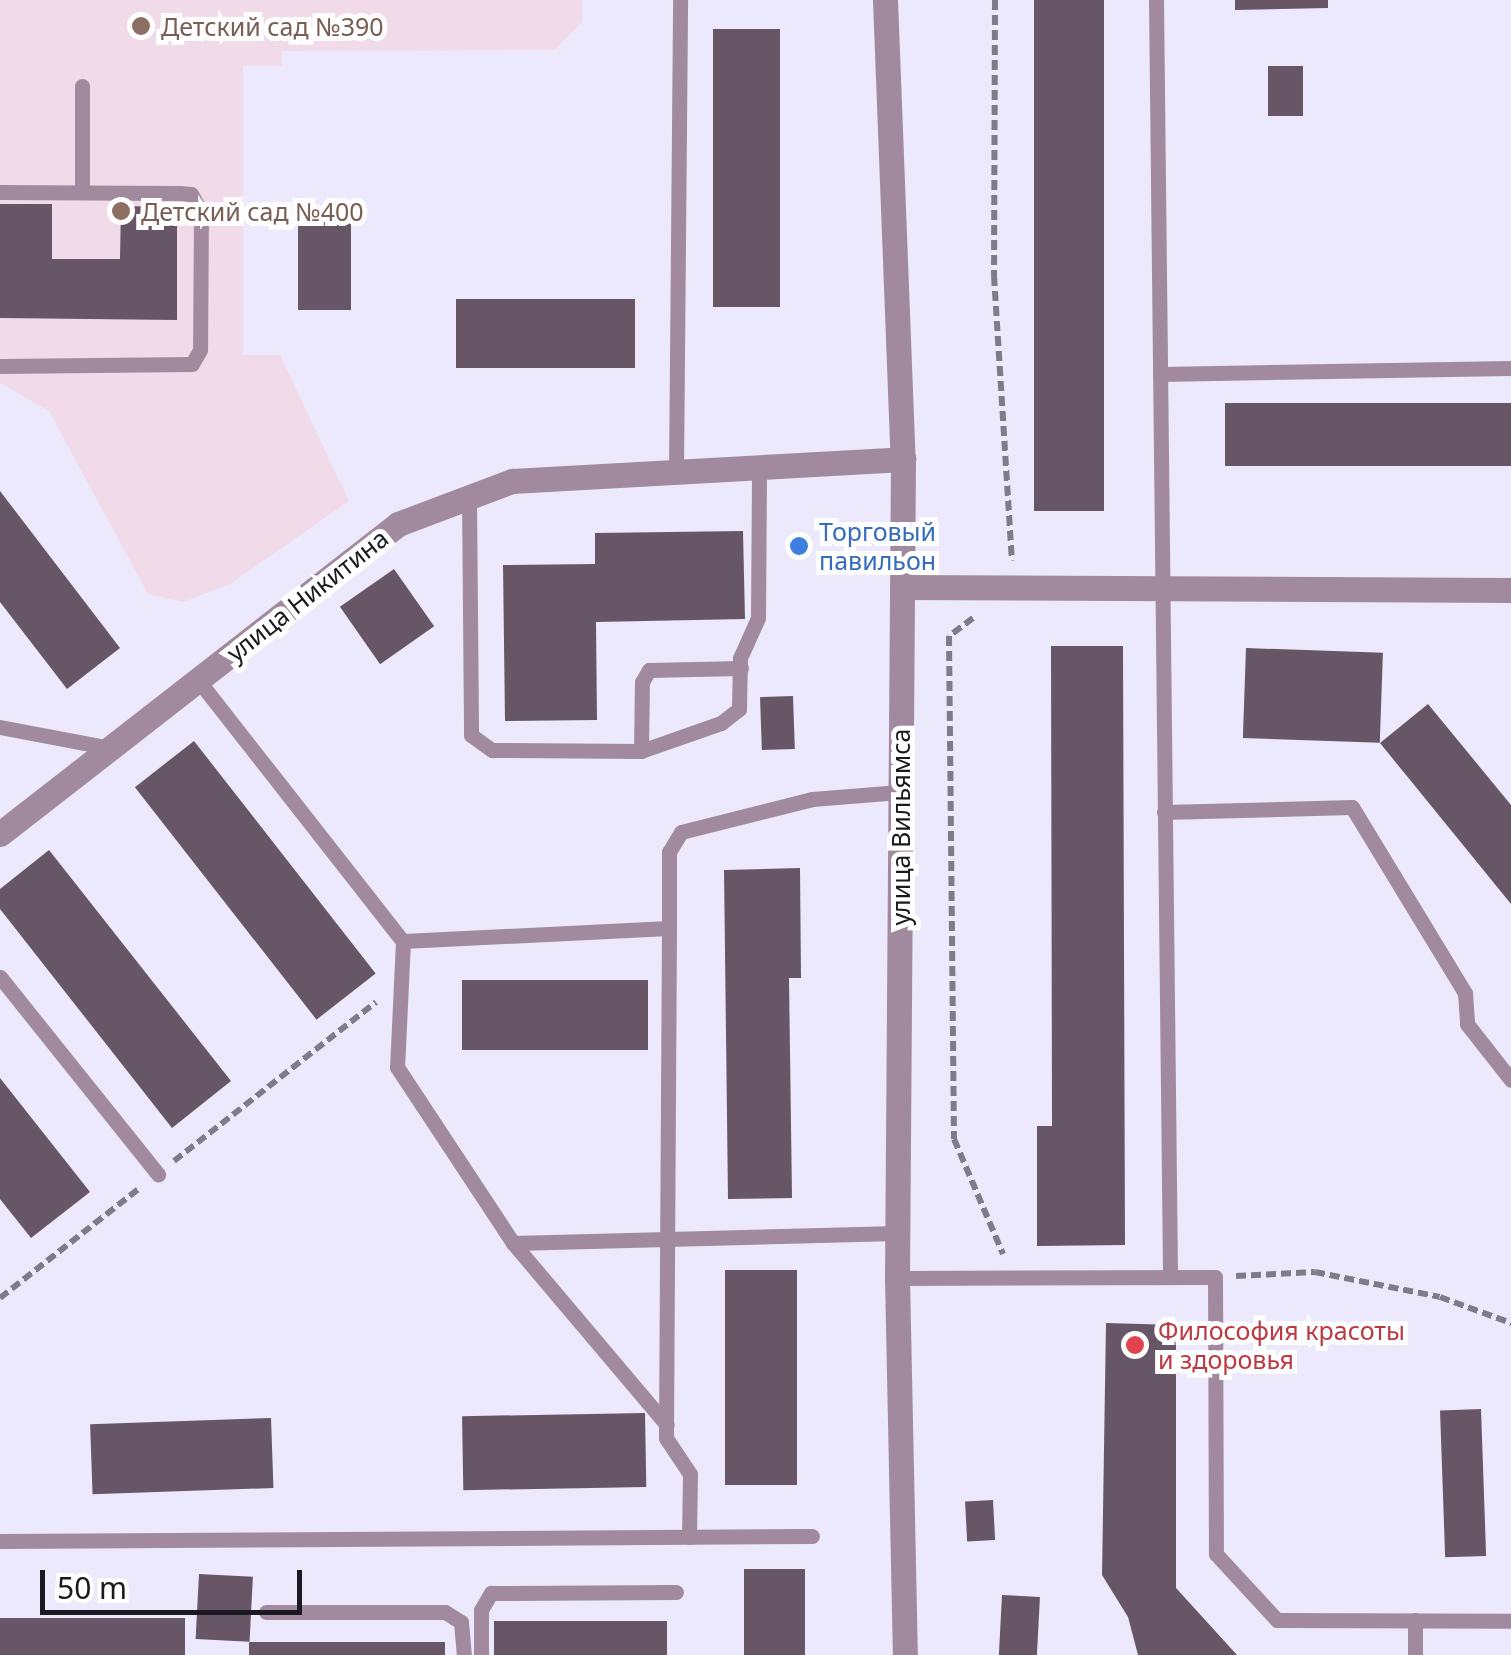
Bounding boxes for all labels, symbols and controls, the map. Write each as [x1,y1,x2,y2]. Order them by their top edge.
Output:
place label: Детский сад №390 [161,11,384,41]
marker: Детский сад №390 [130,15,152,37]
place label: Детский сад №400 [141,196,364,226]
marker: Детский сад №400 [110,200,132,222]
place label: Торговый павильон [819,517,936,576]
street label: улица Никитина [220,523,394,667]
marker: Торговый павильон [788,535,810,557]
street label: улица Вильямса [885,729,915,925]
place label: Философия красоты и здоровья [1158,1316,1405,1375]
marker: Философия красоты и здоровья [1122,1332,1148,1358]
scale bar [45,1550,308,1612]
text: 50 m [57,1567,127,1608]

